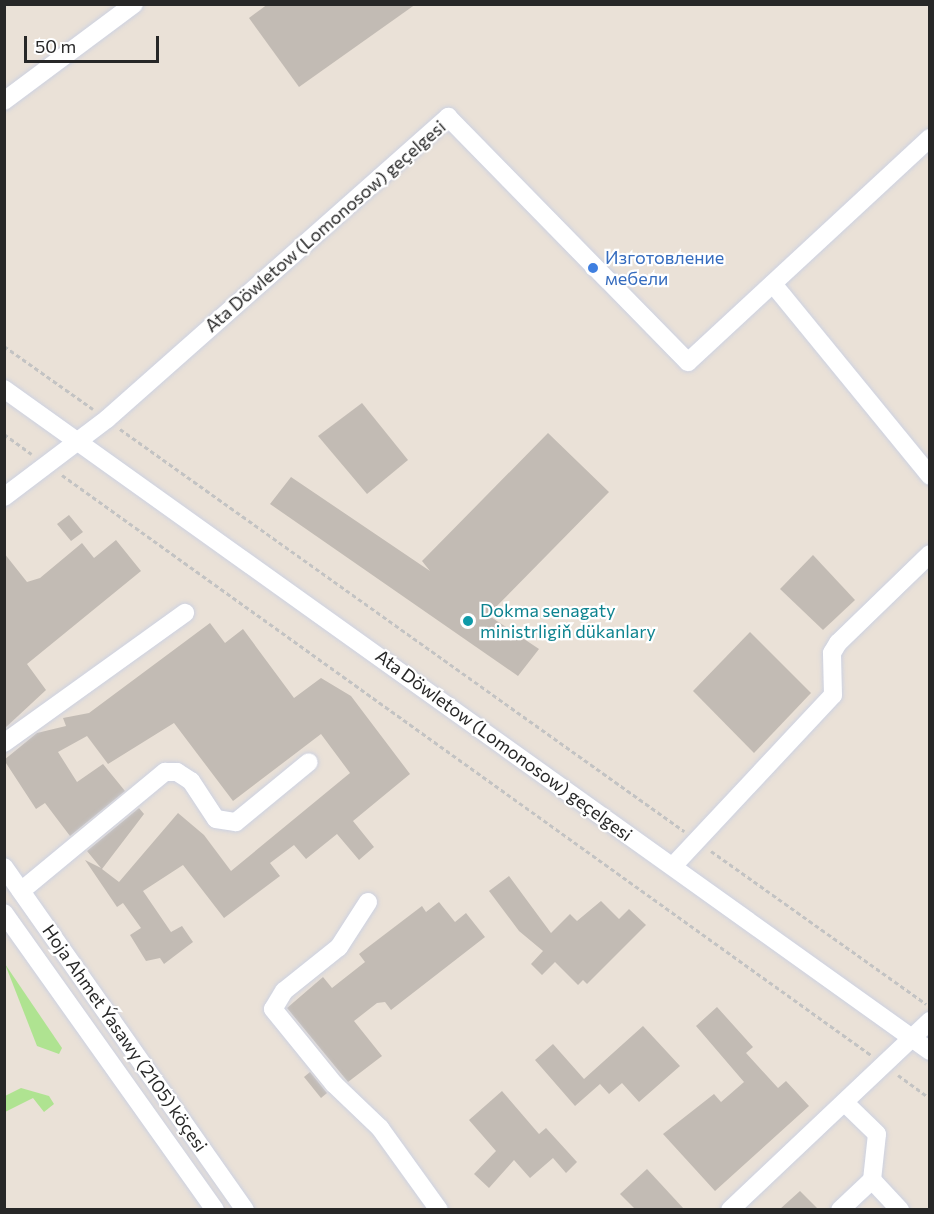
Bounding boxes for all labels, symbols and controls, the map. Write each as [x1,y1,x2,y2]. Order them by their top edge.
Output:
scale bar [27,24,162,62]
text: 50 m [35,35,76,57]
street label: Ata Döwletow (Lomonosow) geçelgesi [200,116,450,336]
place label: Изготовление мебели [605,247,724,290]
marker: Изготовление мебели [586,261,600,275]
place label: Dokma senagaty ministrligiň dükanlary [480,600,656,642]
marker: Dokma senagaty ministrligiň dükanlary [461,614,475,628]
street label: Ata Döwletow (Lomonosow) geçelgesi [371,645,637,845]
street label: Hoja Ahmet Ýasawy (2105) köçesi [38,920,212,1156]

